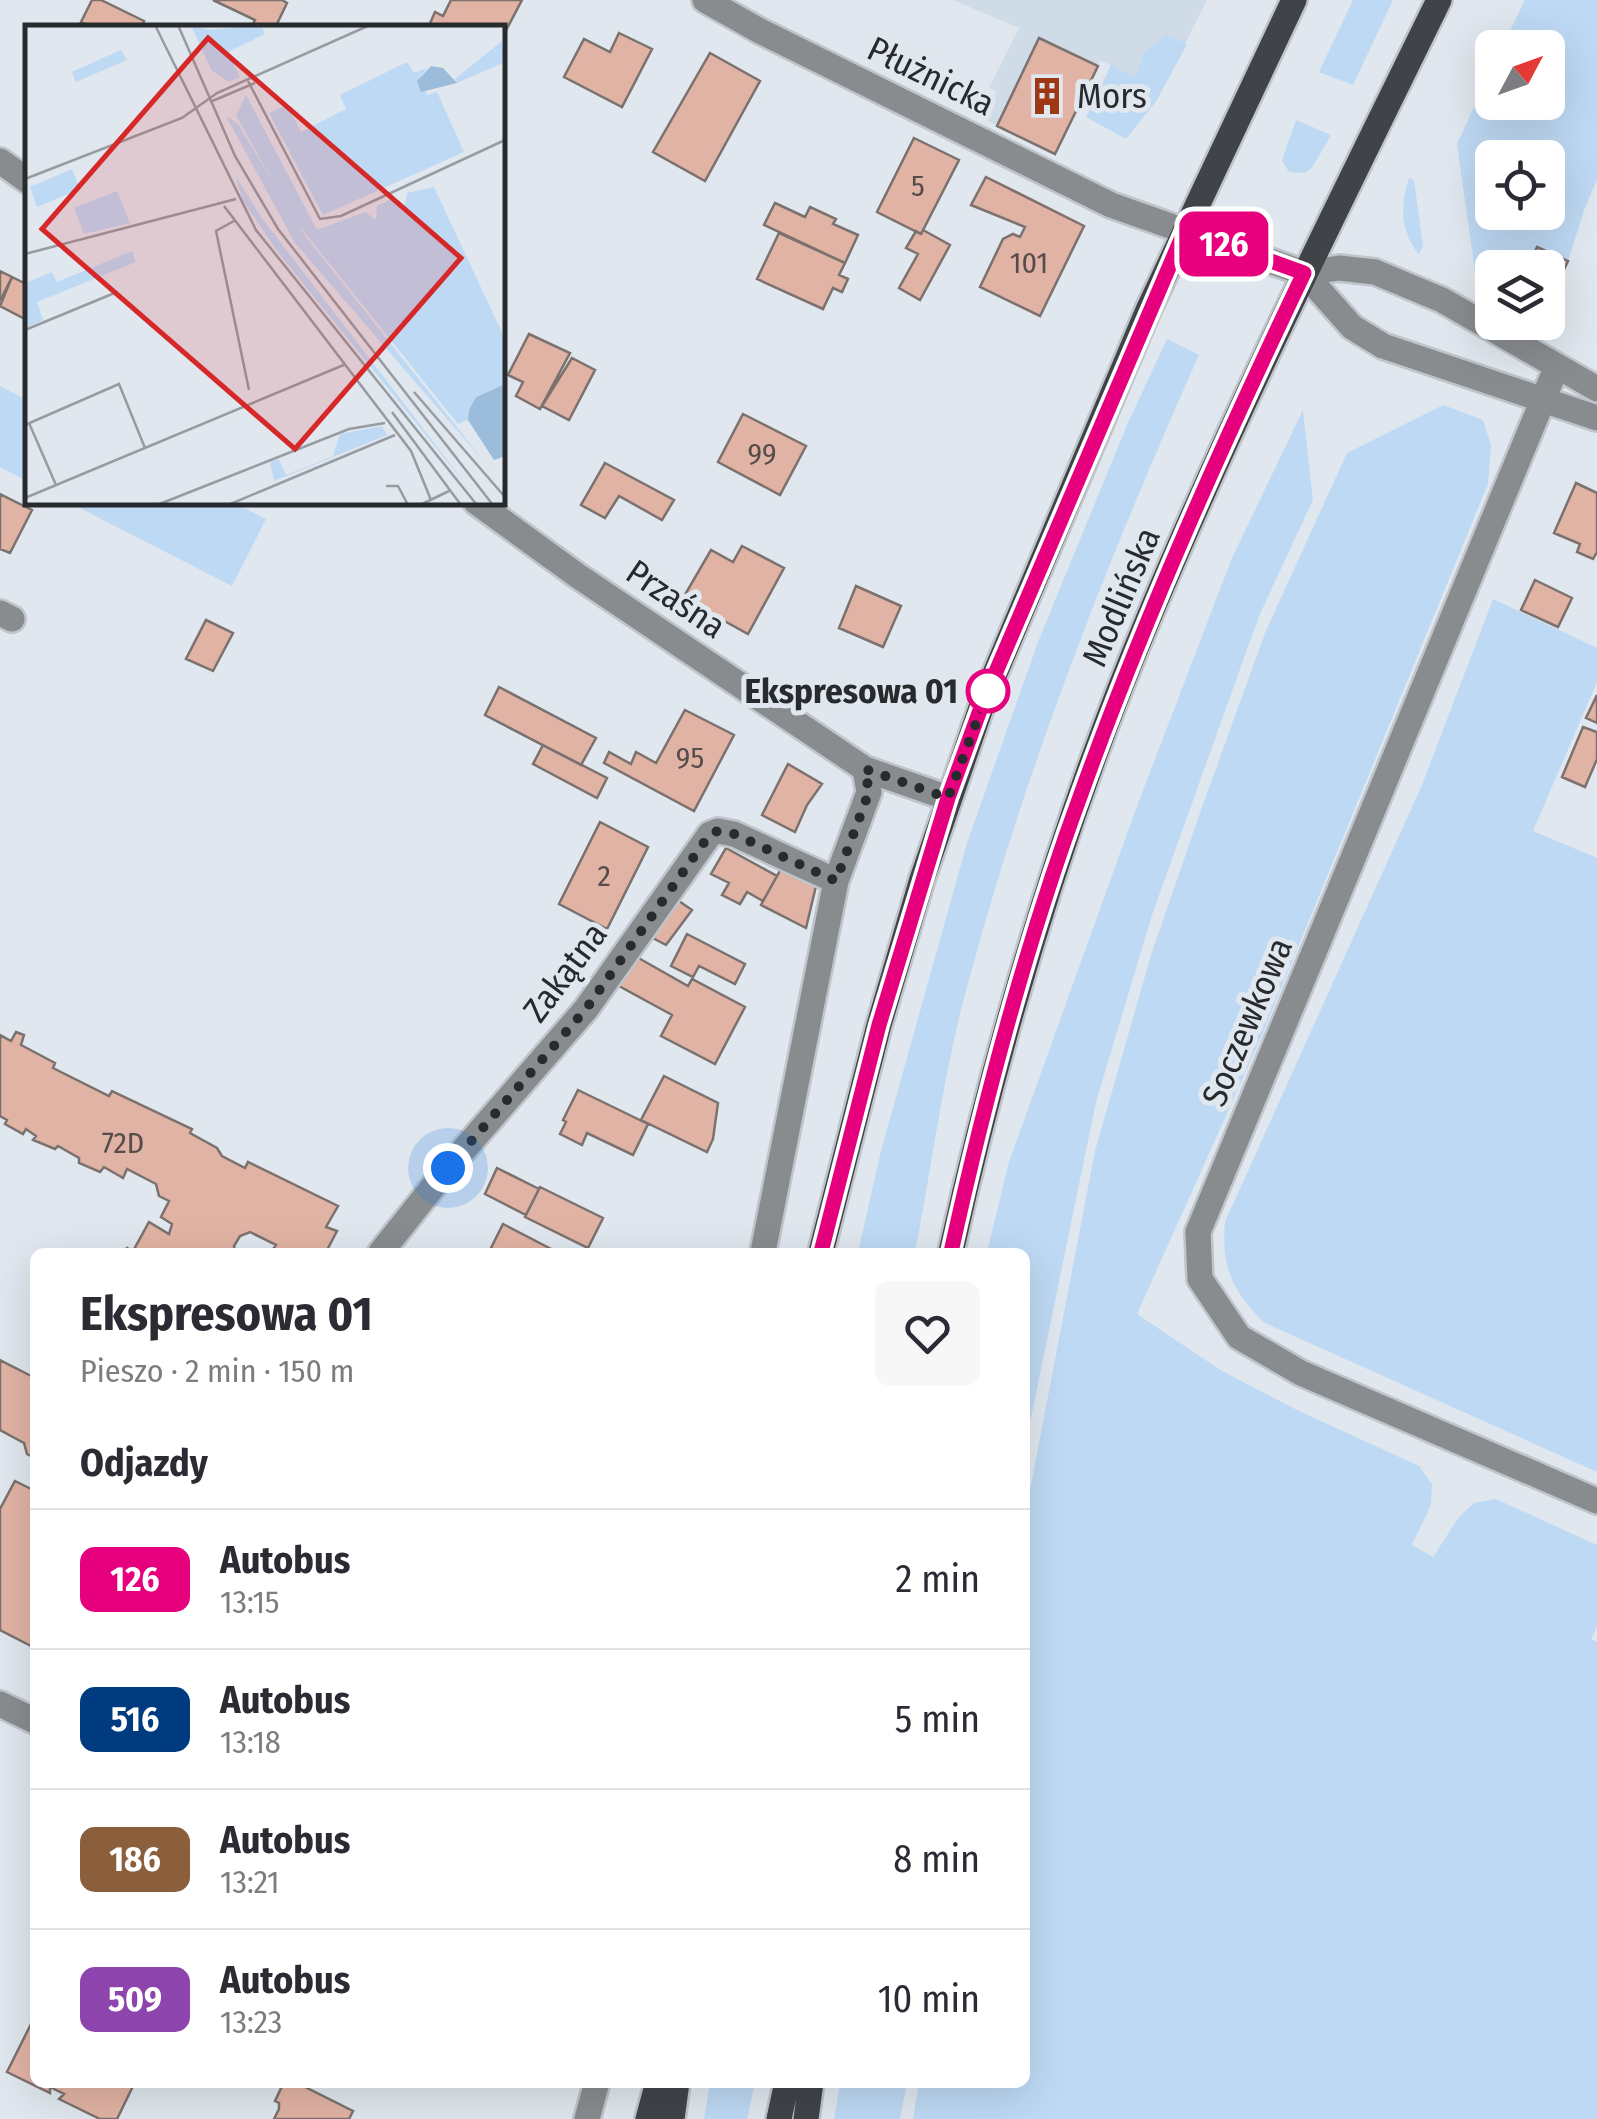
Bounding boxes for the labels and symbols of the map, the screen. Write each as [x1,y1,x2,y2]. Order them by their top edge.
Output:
inset map [25,25,505,505]
street label: Płużnicka [861,27,1001,125]
north arrow [1475,30,1565,120]
building icon: Mors [1026,75,1068,117]
place label: Mors [1077,75,1147,117]
house number: 5 [911,168,925,204]
line badge: 126 [1166,212,1282,276]
house number: 101 [1010,245,1048,281]
house number: 99 [747,436,777,472]
street label: Modlińska [1073,521,1169,673]
street label: Przaśna [619,551,733,647]
place label: Ekspresowa 01 [745,670,958,712]
marker: Ekspresowa 01 [967,670,1009,712]
house number: 95 [676,740,704,776]
house number: 2 [597,858,611,894]
street label: Zakątna [514,914,616,1030]
street label: Soczewkowa [1193,932,1301,1112]
house number: 72D [102,1125,144,1161]
your location [423,1143,473,1193]

